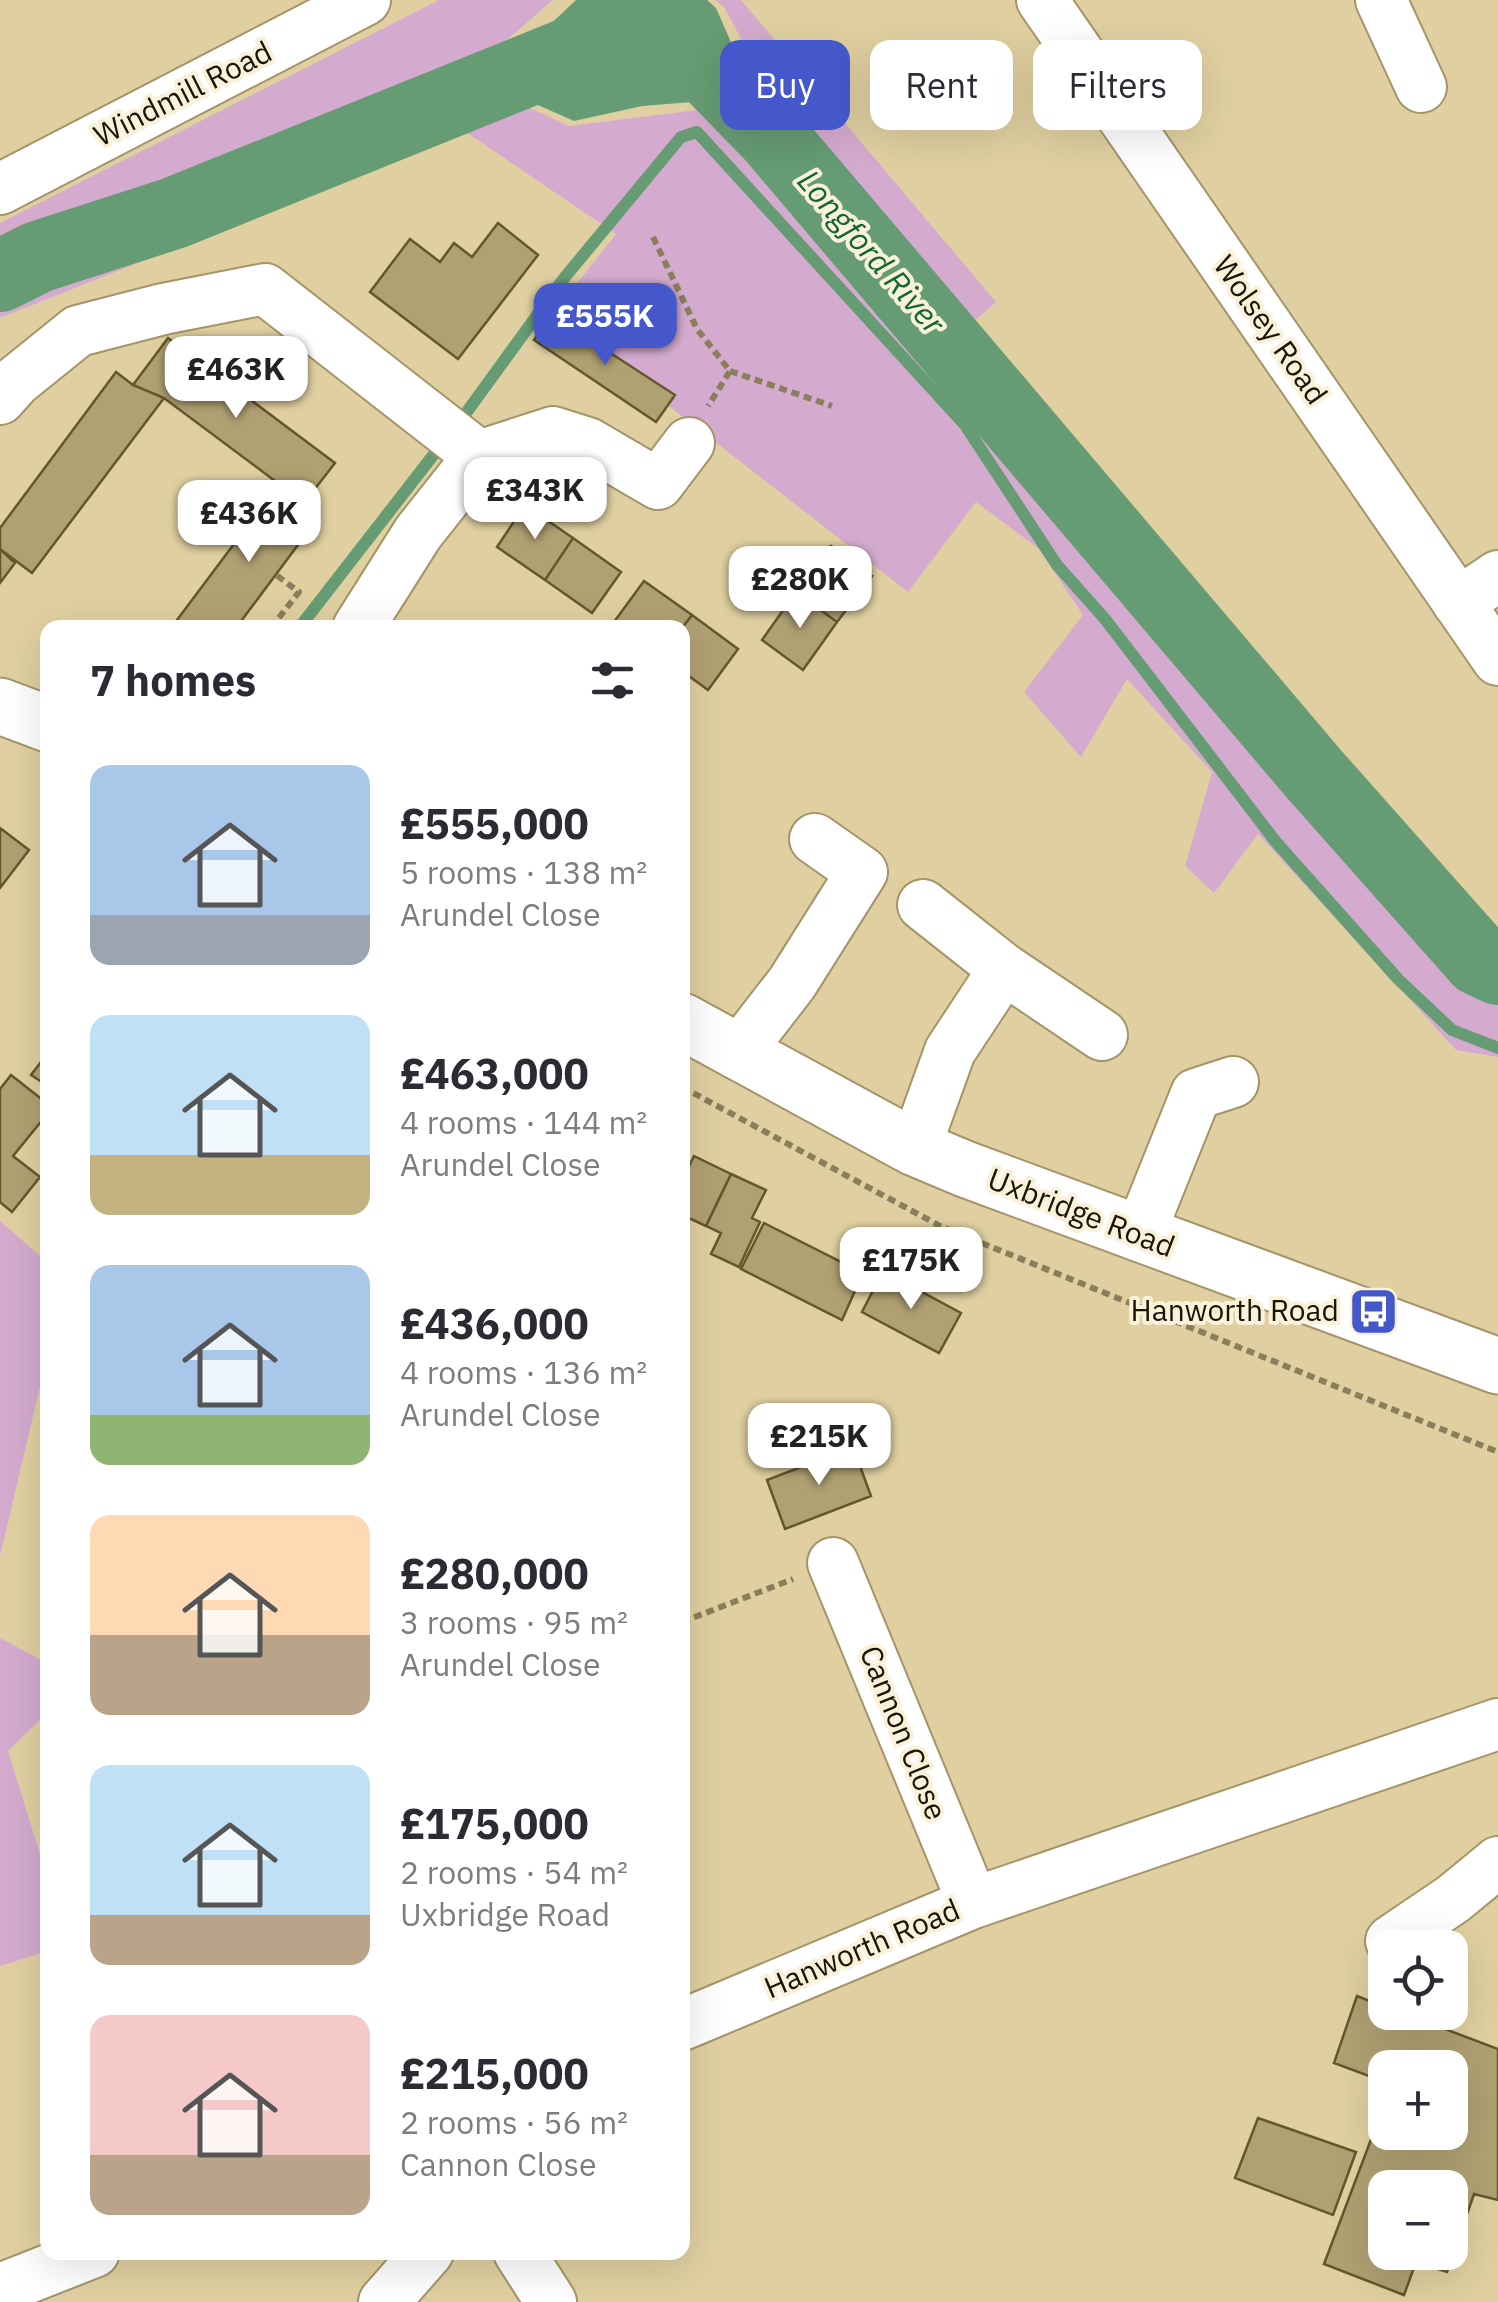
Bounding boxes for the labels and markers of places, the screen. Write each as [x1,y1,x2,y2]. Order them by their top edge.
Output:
pin: £555K [535,283,675,368]
pin: £463K [166,336,306,421]
pin: £343K [465,457,605,542]
pin: £436K [179,480,319,565]
pin: £280K [730,546,870,631]
pin: £175K [841,1227,981,1312]
bus stop icon: Hanworth Road [1348,1285,1400,1337]
place label: Hanworth Road [1130,1290,1339,1329]
pin: £215K [749,1403,889,1488]

